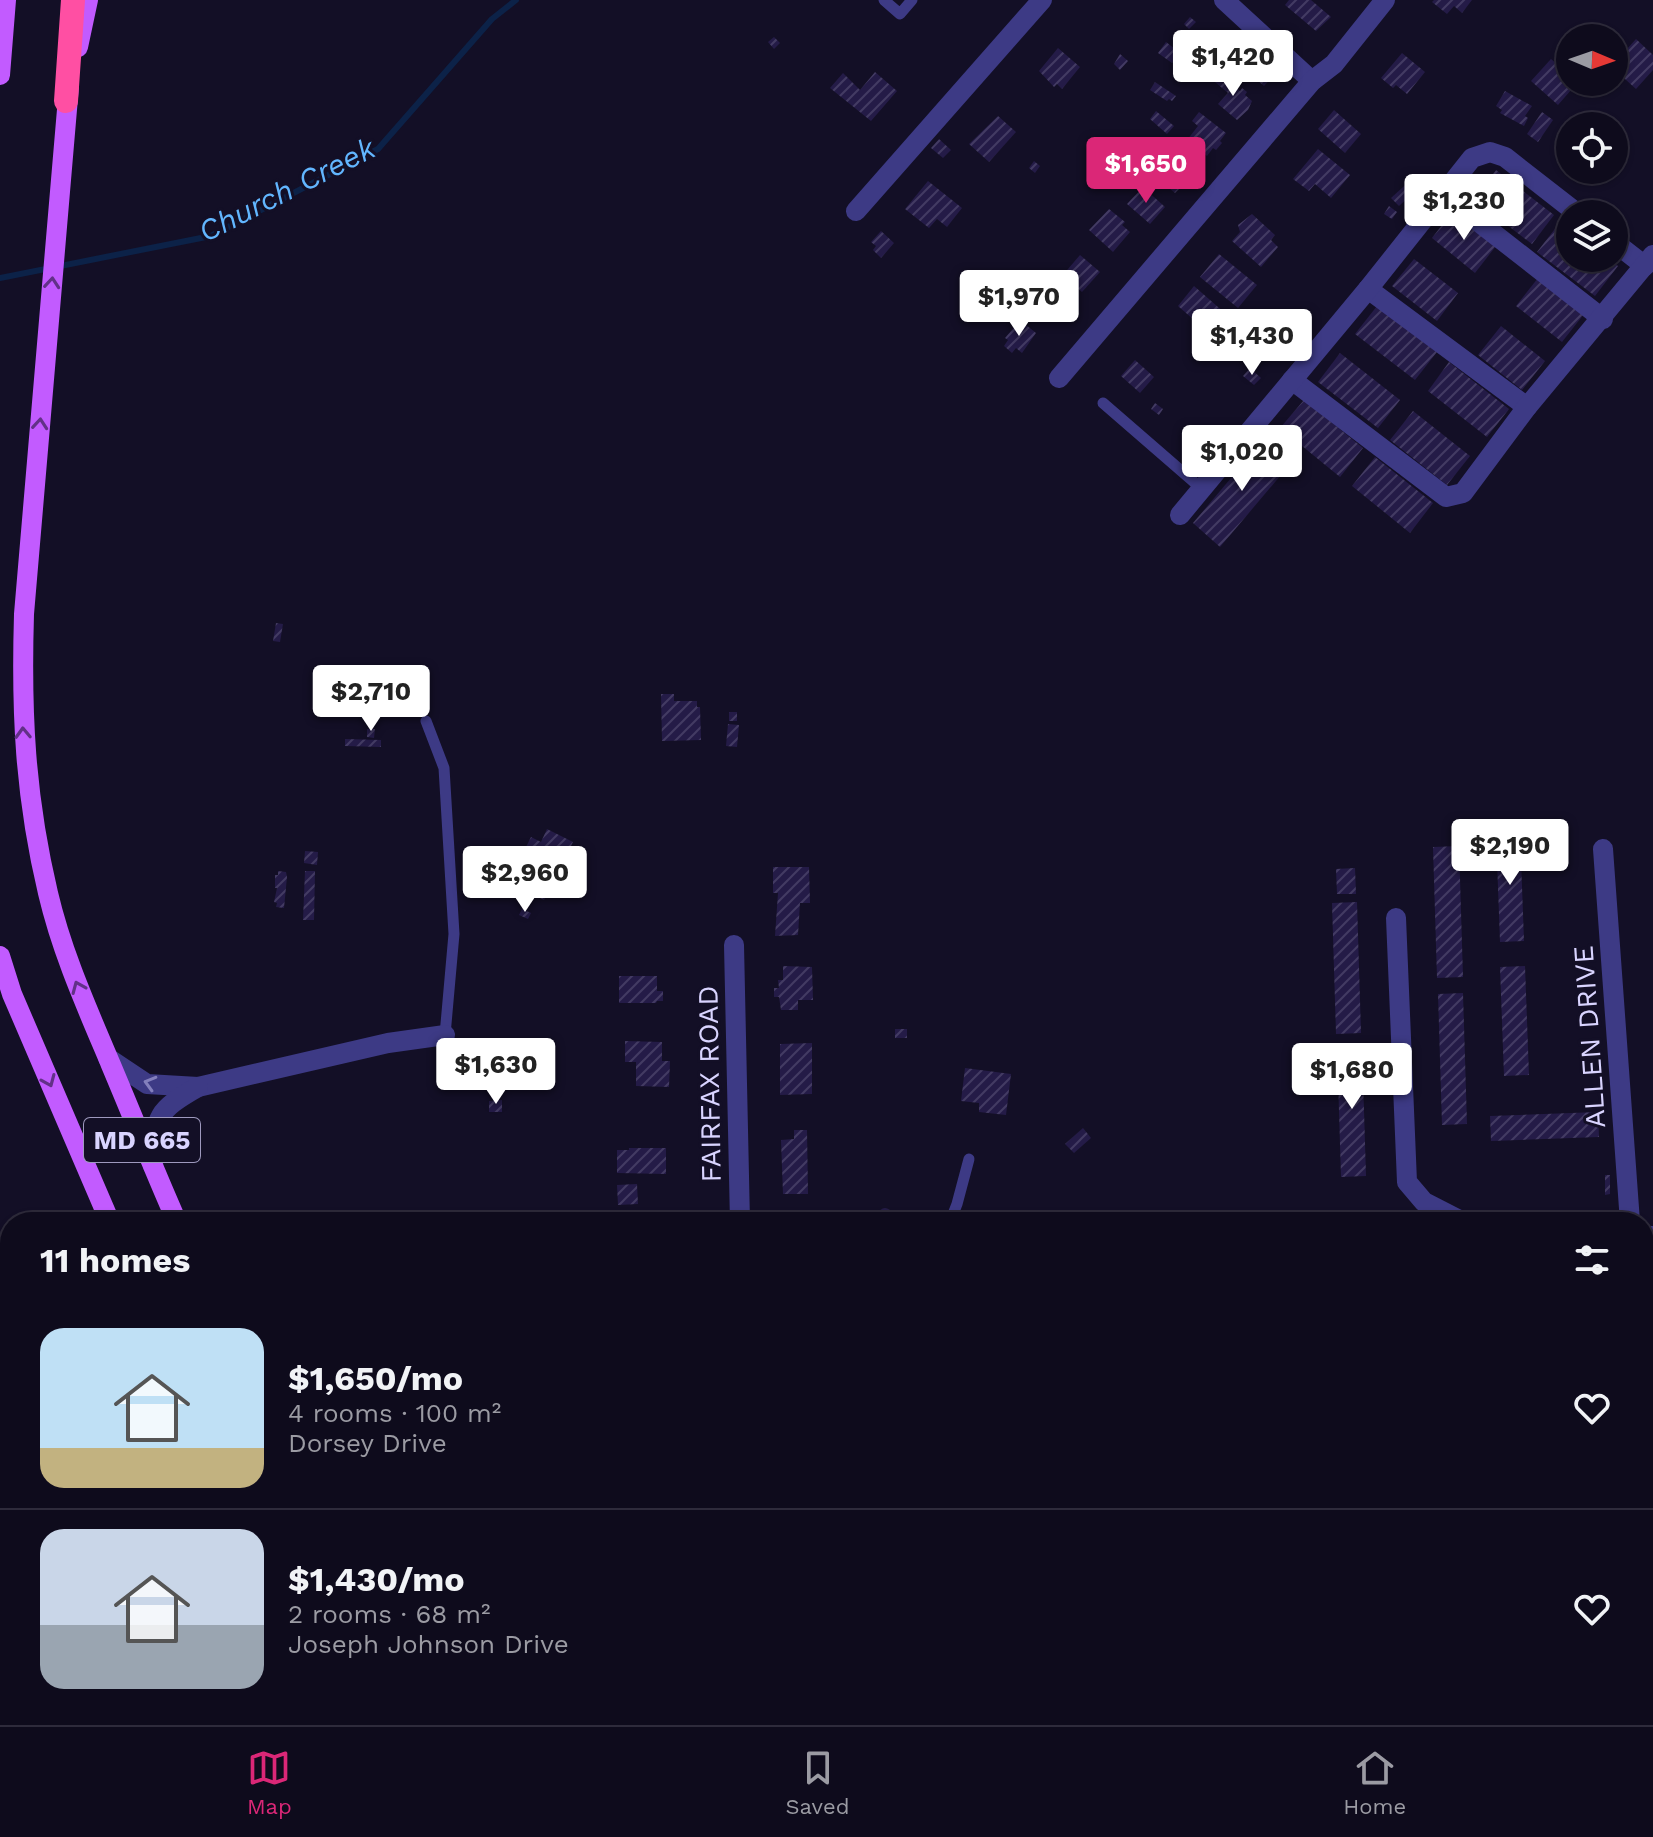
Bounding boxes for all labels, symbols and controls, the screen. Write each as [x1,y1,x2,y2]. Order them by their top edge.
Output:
north arrow [1556,24,1628,96]
map controls [1556,24,1628,272]
pin: $1,420 [1168,30,1298,98]
text: $1,420 [1191,41,1275,71]
button: locate [1556,112,1628,184]
water label: Church Creek [193,129,382,249]
pin: $1,650 [1081,137,1211,205]
text: $1,650 [1104,148,1188,178]
pin: $1,230 [1399,174,1529,242]
text: $1,230 [1422,185,1506,215]
button: layers [1556,200,1628,272]
pin: $1,970 [954,270,1084,338]
one-way arrow [43,276,60,289]
text: $1,970 [978,281,1060,311]
pin: $1,430 [1187,309,1317,377]
text: $1,430 [1210,320,1294,350]
one-way arrow [31,418,48,431]
pin: $1,020 [1177,425,1307,493]
text: $1,020 [1200,436,1284,466]
pin: $2,710 [306,665,436,733]
text: $2,710 [331,676,411,706]
one-way arrow [15,726,32,739]
pin: $2,190 [1445,819,1575,887]
text: $2,190 [1469,830,1551,860]
pin: $2,960 [460,846,590,914]
text: $2,960 [481,857,569,887]
street label: ALLEN DRIVE [1567,945,1612,1129]
one-way arrow [71,981,87,995]
street label: FAIRFAX ROAD [691,985,728,1183]
pin: $1,630 [431,1038,561,1106]
pin: $1,680 [1287,1043,1417,1111]
text: $1,630 [454,1049,538,1079]
text: $1,680 [1310,1054,1394,1084]
one-way arrow [40,1072,56,1087]
one-way arrow [143,1076,157,1092]
road number: MD 665 [84,1118,200,1162]
icon: filters [1570,1238,1614,1282]
text: 11 homes [40,1240,190,1280]
text: $1,650/mo [288,1358,463,1398]
icon: home [104,1360,200,1456]
icon: heart [1570,1386,1614,1430]
text: 4 rooms · 100 m² [288,1398,501,1428]
text: Dorsey Drive [288,1428,447,1458]
text: $1,430/mo [288,1559,465,1599]
icon: home [104,1561,200,1657]
icon: heart [1570,1587,1614,1631]
text: 2 rooms · 68 m² [288,1599,490,1629]
text: Joseph Johnson Drive [288,1629,569,1659]
tab: Map [247,1746,292,1819]
tab: Saved [786,1746,849,1819]
tab: Home [1343,1746,1406,1819]

